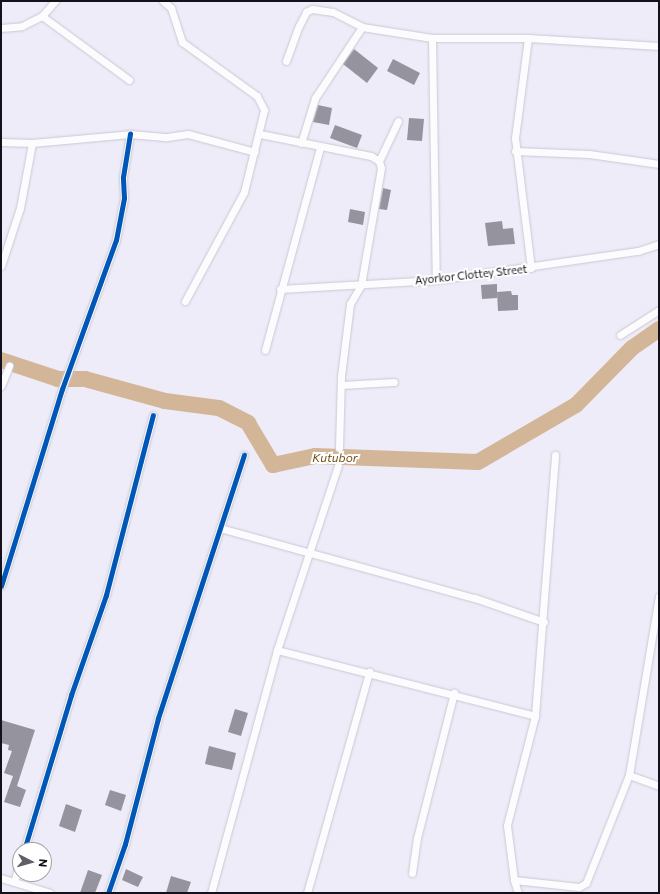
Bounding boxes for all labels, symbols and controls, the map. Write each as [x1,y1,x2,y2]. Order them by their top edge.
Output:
street label: Ayorkor Clottey Street [414,263,528,287]
water label: Kutubor [312,451,358,465]
north arrow [12,842,52,882]
text: N [37,858,50,868]

